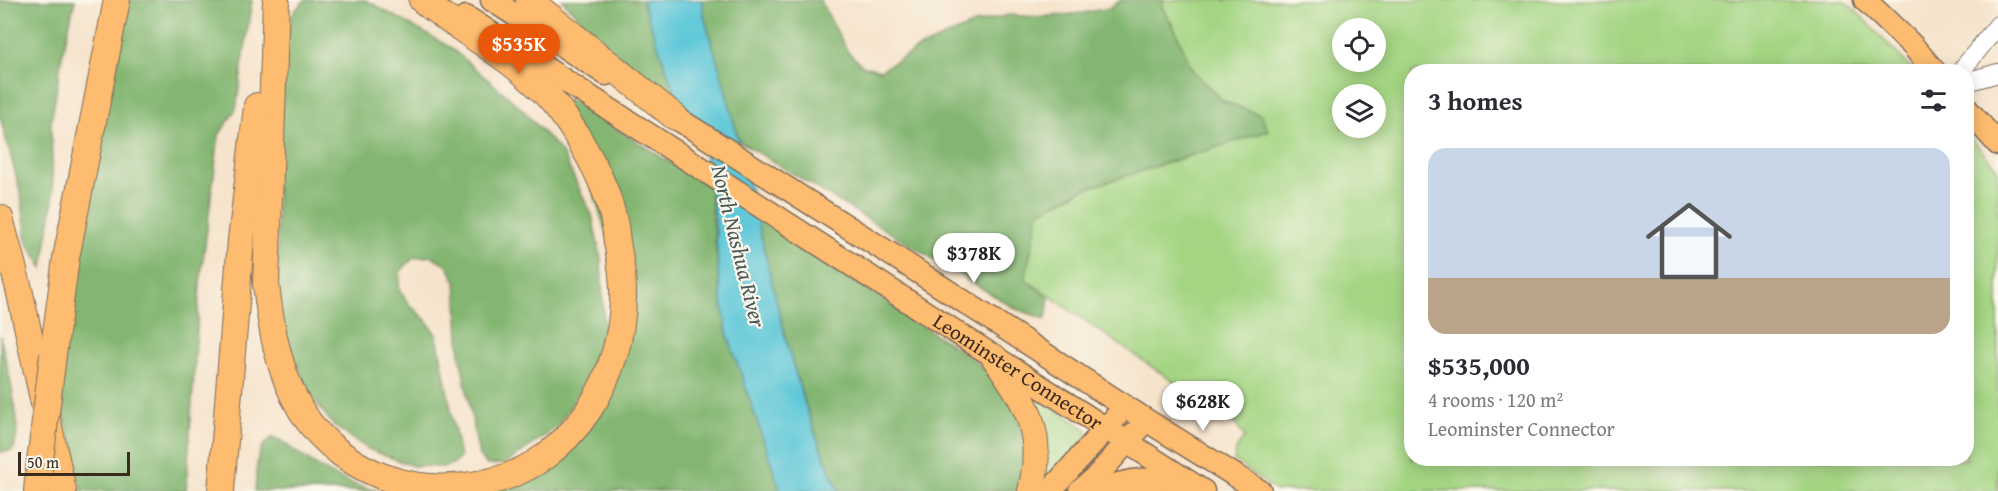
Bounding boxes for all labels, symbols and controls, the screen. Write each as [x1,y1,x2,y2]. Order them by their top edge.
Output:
map controls [1332,18,1386,138]
button: locate [1332,18,1386,72]
pin: $535K [477,24,561,75]
text: $535K [492,29,546,58]
text: 3 homes [1428,81,1523,120]
button: layers [1332,84,1386,138]
icon: filters [1917,84,1950,117]
water label: North Nashua River [703,161,775,331]
icon: home [1635,187,1743,295]
pin: $378K [932,233,1016,284]
text: $378K [947,238,1001,267]
street label: Leominster Connector [927,305,1109,438]
text: $535,000 [1428,346,1530,385]
pin: $628K [1161,381,1245,432]
text: 4 rooms · 120 m² [1428,385,1563,414]
text: $628K [1176,386,1230,415]
text: Leominster Connector [1428,414,1615,443]
scale bar [18,449,130,476]
text: 50 m [27,450,59,474]

